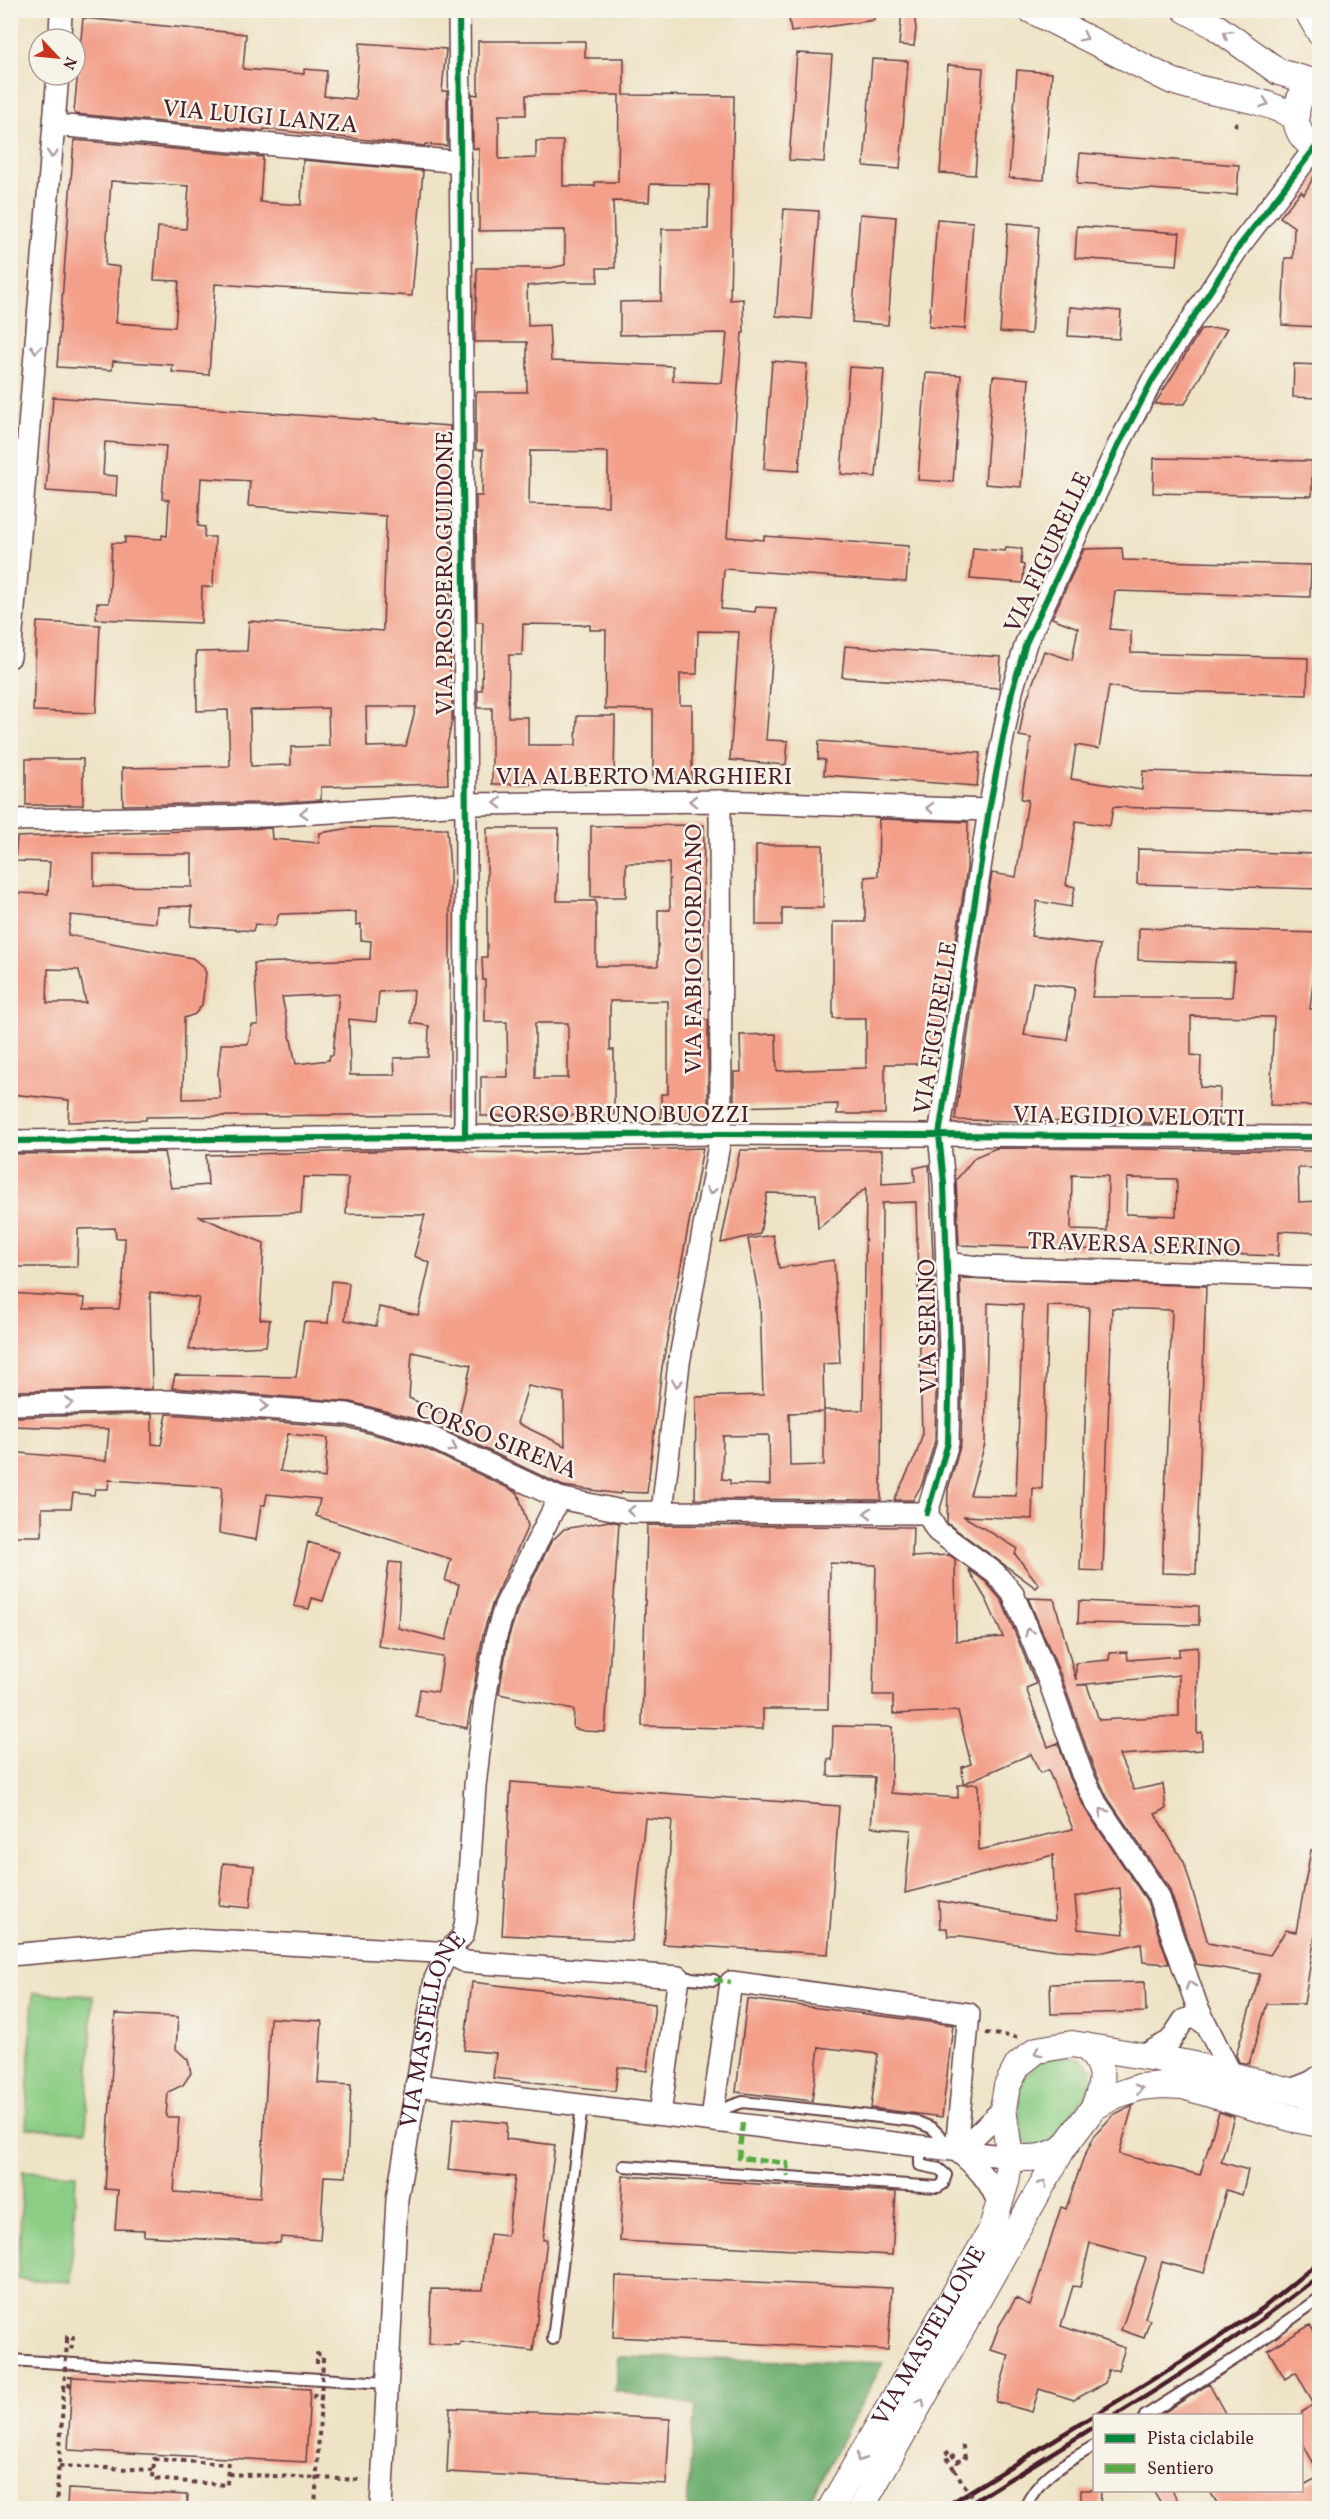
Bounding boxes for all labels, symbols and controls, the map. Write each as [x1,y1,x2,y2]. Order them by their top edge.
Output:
north arrow [27,27,87,87]
one-way arrow [1077,30,1088,41]
one-way arrow [1222,30,1233,41]
text: N [56,53,81,73]
street label: VIA LUIGI LANZA [161,93,359,143]
one-way arrow [1260,96,1270,109]
one-way arrow [46,150,59,159]
one-way arrow [30,344,43,353]
street label: VIA PROSPERO GUIDONE [429,431,463,715]
street label: VIA FIGURELLE [997,467,1101,639]
street label: VIA ALBERTO MARGHIERI [496,761,792,795]
one-way arrow [689,795,698,807]
one-way arrow [494,797,503,809]
one-way arrow [926,801,935,814]
one-way arrow [299,807,308,820]
street label: VIA FABIO GIORDANO [678,824,712,1074]
street label: VIA FIGURELLE [907,939,967,1117]
street label: CORSO BRUNO BUOZZI [489,1099,749,1133]
street label: VIA EGIDIO VELOTTI [1013,1099,1245,1137]
one-way arrow [705,1187,717,1196]
street label: TRAVERSA SERINO [1027,1225,1241,1267]
street label: VIA SERINO [911,1258,947,1394]
one-way arrow [671,1379,684,1388]
street label: CORSO SIRENA [410,1393,582,1489]
one-way arrow [64,1397,73,1409]
one-way arrow [259,1400,268,1413]
one-way arrow [446,1441,457,1452]
one-way arrow [627,1505,636,1518]
one-way arrow [864,1507,873,1519]
one-way arrow [1024,1627,1036,1638]
one-way arrow [1099,1807,1110,1818]
street label: VIA MASTELLONE [393,1924,475,2131]
one-way arrow [1185,1980,1197,1991]
one-way arrow [1033,2045,1044,2057]
one-way arrow [1134,2083,1144,2096]
one-way arrow [1036,2180,1047,2190]
street label: VIA MASTELLONE [865,2240,995,2433]
one-way arrow [913,2398,925,2409]
legend [1093,2414,1303,2492]
text: Pista ciclabile [1147,2427,1254,2452]
one-way arrow [855,2452,867,2462]
text: Sentiero [1147,2457,1214,2482]

